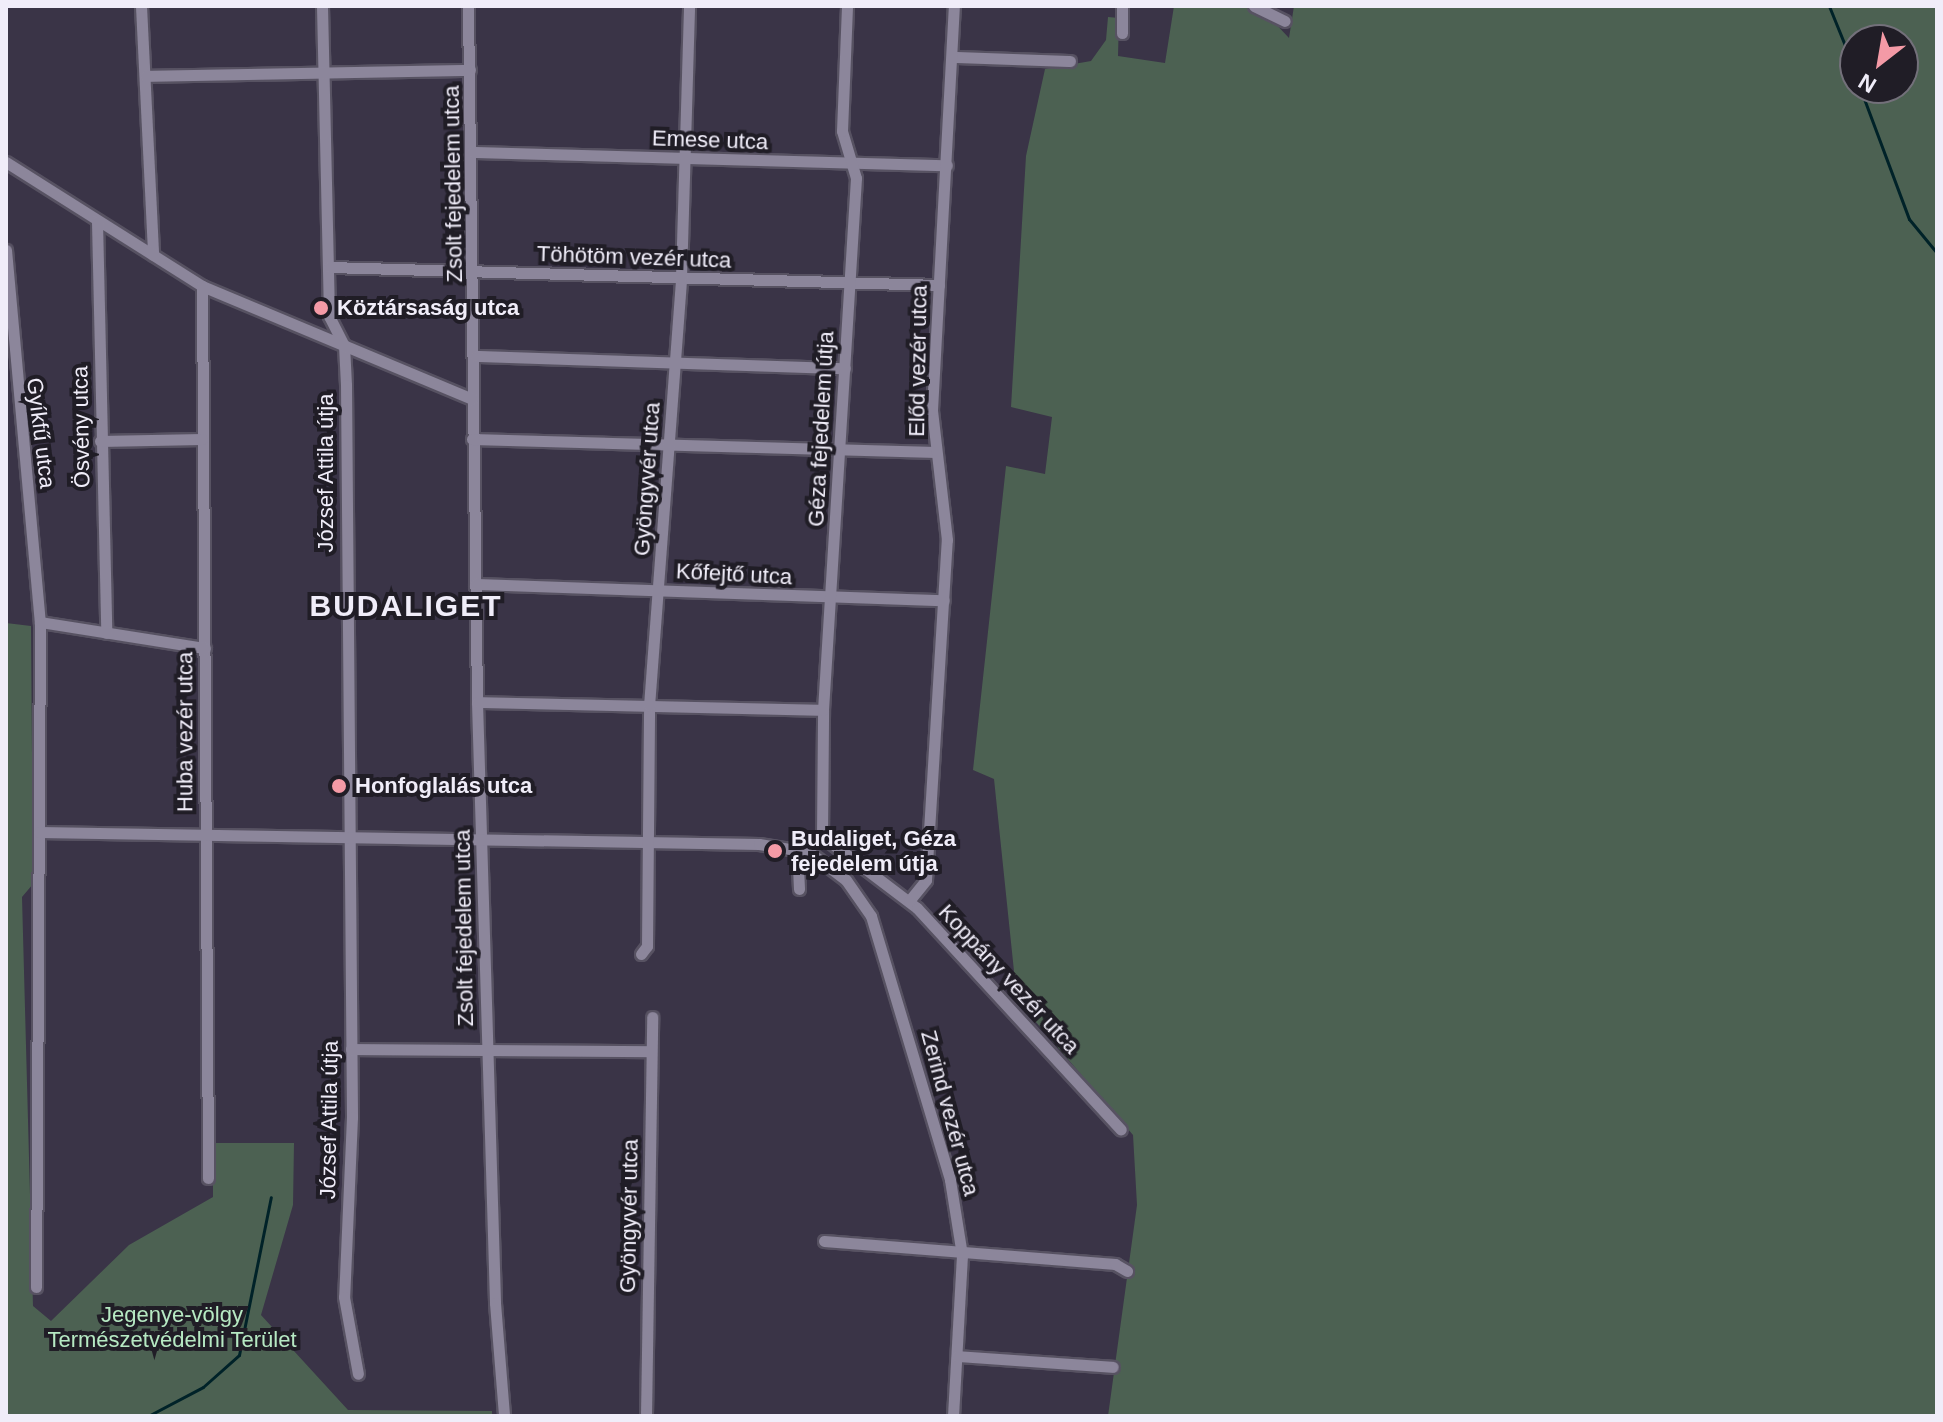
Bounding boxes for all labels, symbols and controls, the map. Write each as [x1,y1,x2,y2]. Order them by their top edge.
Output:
north arrow [1839,24,1919,104]
text: N [1854,68,1881,98]
street label: Zsolt fejedelem utca [438,85,468,283]
street label: Emese utca [651,125,769,155]
street label: Töhötöm vezér utca [536,240,732,274]
street label: Előd vezér utca [903,285,933,437]
place label: Köztársaság utca [337,295,519,321]
marker: Köztársaság utca [312,299,330,317]
street label: Géza fejedelem útja [803,331,839,527]
street label: Ösvény utca [67,366,95,488]
street label: Gyíkfű utca [21,376,61,490]
street label: József Attila útja [313,393,339,553]
street label: Gyöngyvér utca [628,401,666,557]
street label: Kőfejtő utca [675,558,793,590]
district label: BUDALIGET [310,588,502,624]
street label: Huba vezér utca [172,652,198,812]
place label: Honfoglalás utca [355,773,532,799]
marker: Honfoglalás utca [330,777,348,795]
place label: Budaliget, Géza fejedelem útja [791,825,956,876]
street label: Zsolt fejedelem utca [449,829,479,1027]
marker: Budaliget, Géza fejedelem útja [766,842,784,860]
street label: Koppány vezér utca [933,899,1085,1059]
street label: Zerind vezér utca [915,1027,985,1199]
street label: József Attila útja [314,1040,344,1200]
street label: Gyöngyvér utca [614,1139,644,1293]
park label: Jegenye-völgy Természetvédelmi Terület [47,1301,297,1352]

